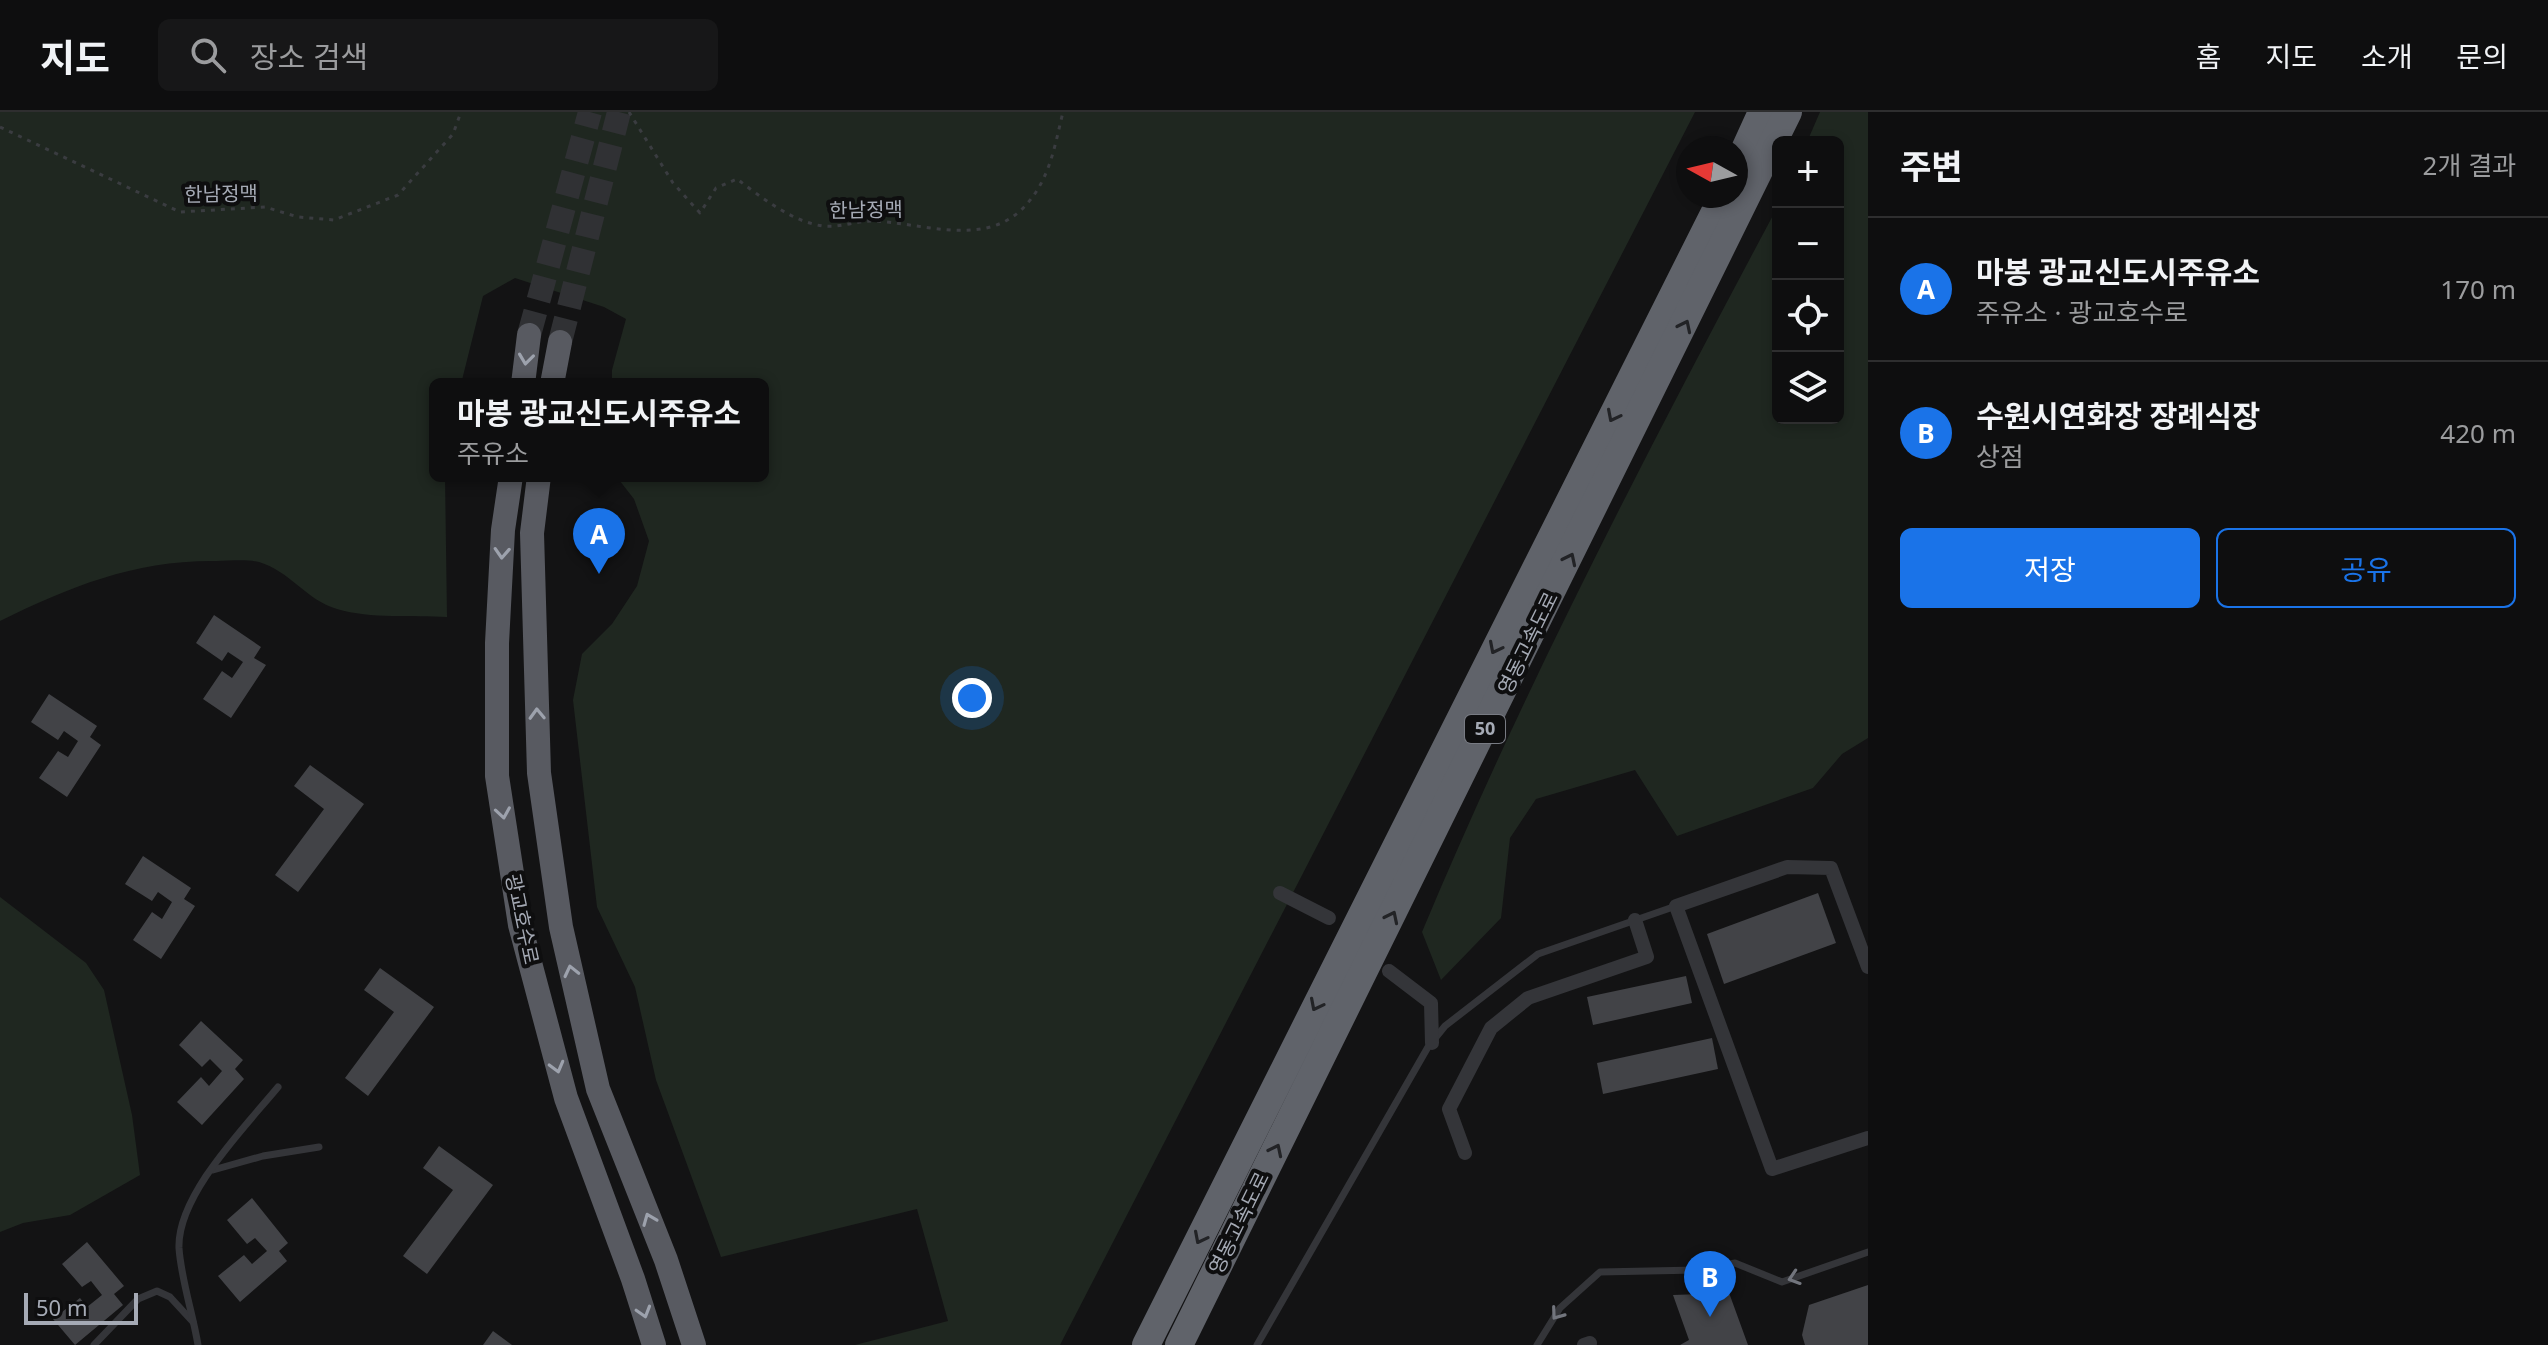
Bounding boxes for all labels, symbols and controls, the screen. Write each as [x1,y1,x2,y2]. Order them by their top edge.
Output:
search box [158,19,718,91]
text: 지도 [40,31,110,83]
icon: search [186,33,230,77]
text: 장소 검색 [250,36,368,77]
text: 홈 [2196,37,2221,75]
text: 지도 [2265,37,2317,75]
text: 소개 [2361,37,2412,75]
text: 문의 [2456,37,2508,75]
north arrow [1676,136,1748,208]
map controls [1772,136,1844,424]
button: + [1772,136,1844,208]
text: 주변 [1900,143,1963,189]
text: 2개 결과 [2423,147,2516,183]
street label: 한남정맥 [184,179,258,208]
street label: 한남정맥 [829,195,903,224]
button: − [1772,208,1844,280]
text: 마봉 광교신도시주유소 [1976,251,2260,292]
text: A [1917,271,1935,307]
text: 170 m [2440,271,2516,307]
button: locate [1772,280,1844,352]
text: 주유소 · 광교호수로 [1976,294,2188,330]
one-way arrow [1675,319,1690,334]
one-way arrow [518,352,535,366]
button: layers [1772,352,1844,424]
popup [429,378,769,482]
text: 마봉 광교신도시주유소 [457,392,741,433]
text: 수원시연화장 장례식장 [1976,395,2260,436]
one-way arrow [1607,407,1622,422]
text: B [1917,415,1935,451]
text: 420 m [2440,415,2516,451]
text: 주유소 [457,435,529,471]
text: 상점 [1976,438,2024,474]
pin: A [573,508,625,574]
button: 저장 [1900,528,2200,608]
button: 공유 [2216,528,2516,608]
one-way arrow [494,547,511,560]
one-way arrow [1560,552,1575,567]
street label: 영동고속도로 [1491,587,1564,698]
one-way arrow [1490,639,1505,654]
your location [952,678,992,718]
one-way arrow [528,707,545,720]
road number: 50 [1465,715,1505,743]
one-way arrow [493,806,510,820]
street label: 광교호수로 [500,871,545,967]
one-way arrow [1382,911,1397,926]
one-way arrow [563,965,580,979]
one-way arrow [1311,997,1326,1012]
one-way arrow [548,1059,565,1073]
one-way arrow [1266,1143,1281,1158]
street label: 영동고속도로 [1202,1167,1275,1278]
one-way arrow [643,1213,659,1227]
one-way arrow [1194,1229,1210,1244]
pin: B [1684,1251,1736,1317]
one-way arrow [1788,1268,1802,1284]
scale bar [24,1289,138,1325]
text: 50 m [36,1292,87,1322]
one-way arrow [635,1304,651,1318]
one-way arrow [1552,1305,1567,1320]

